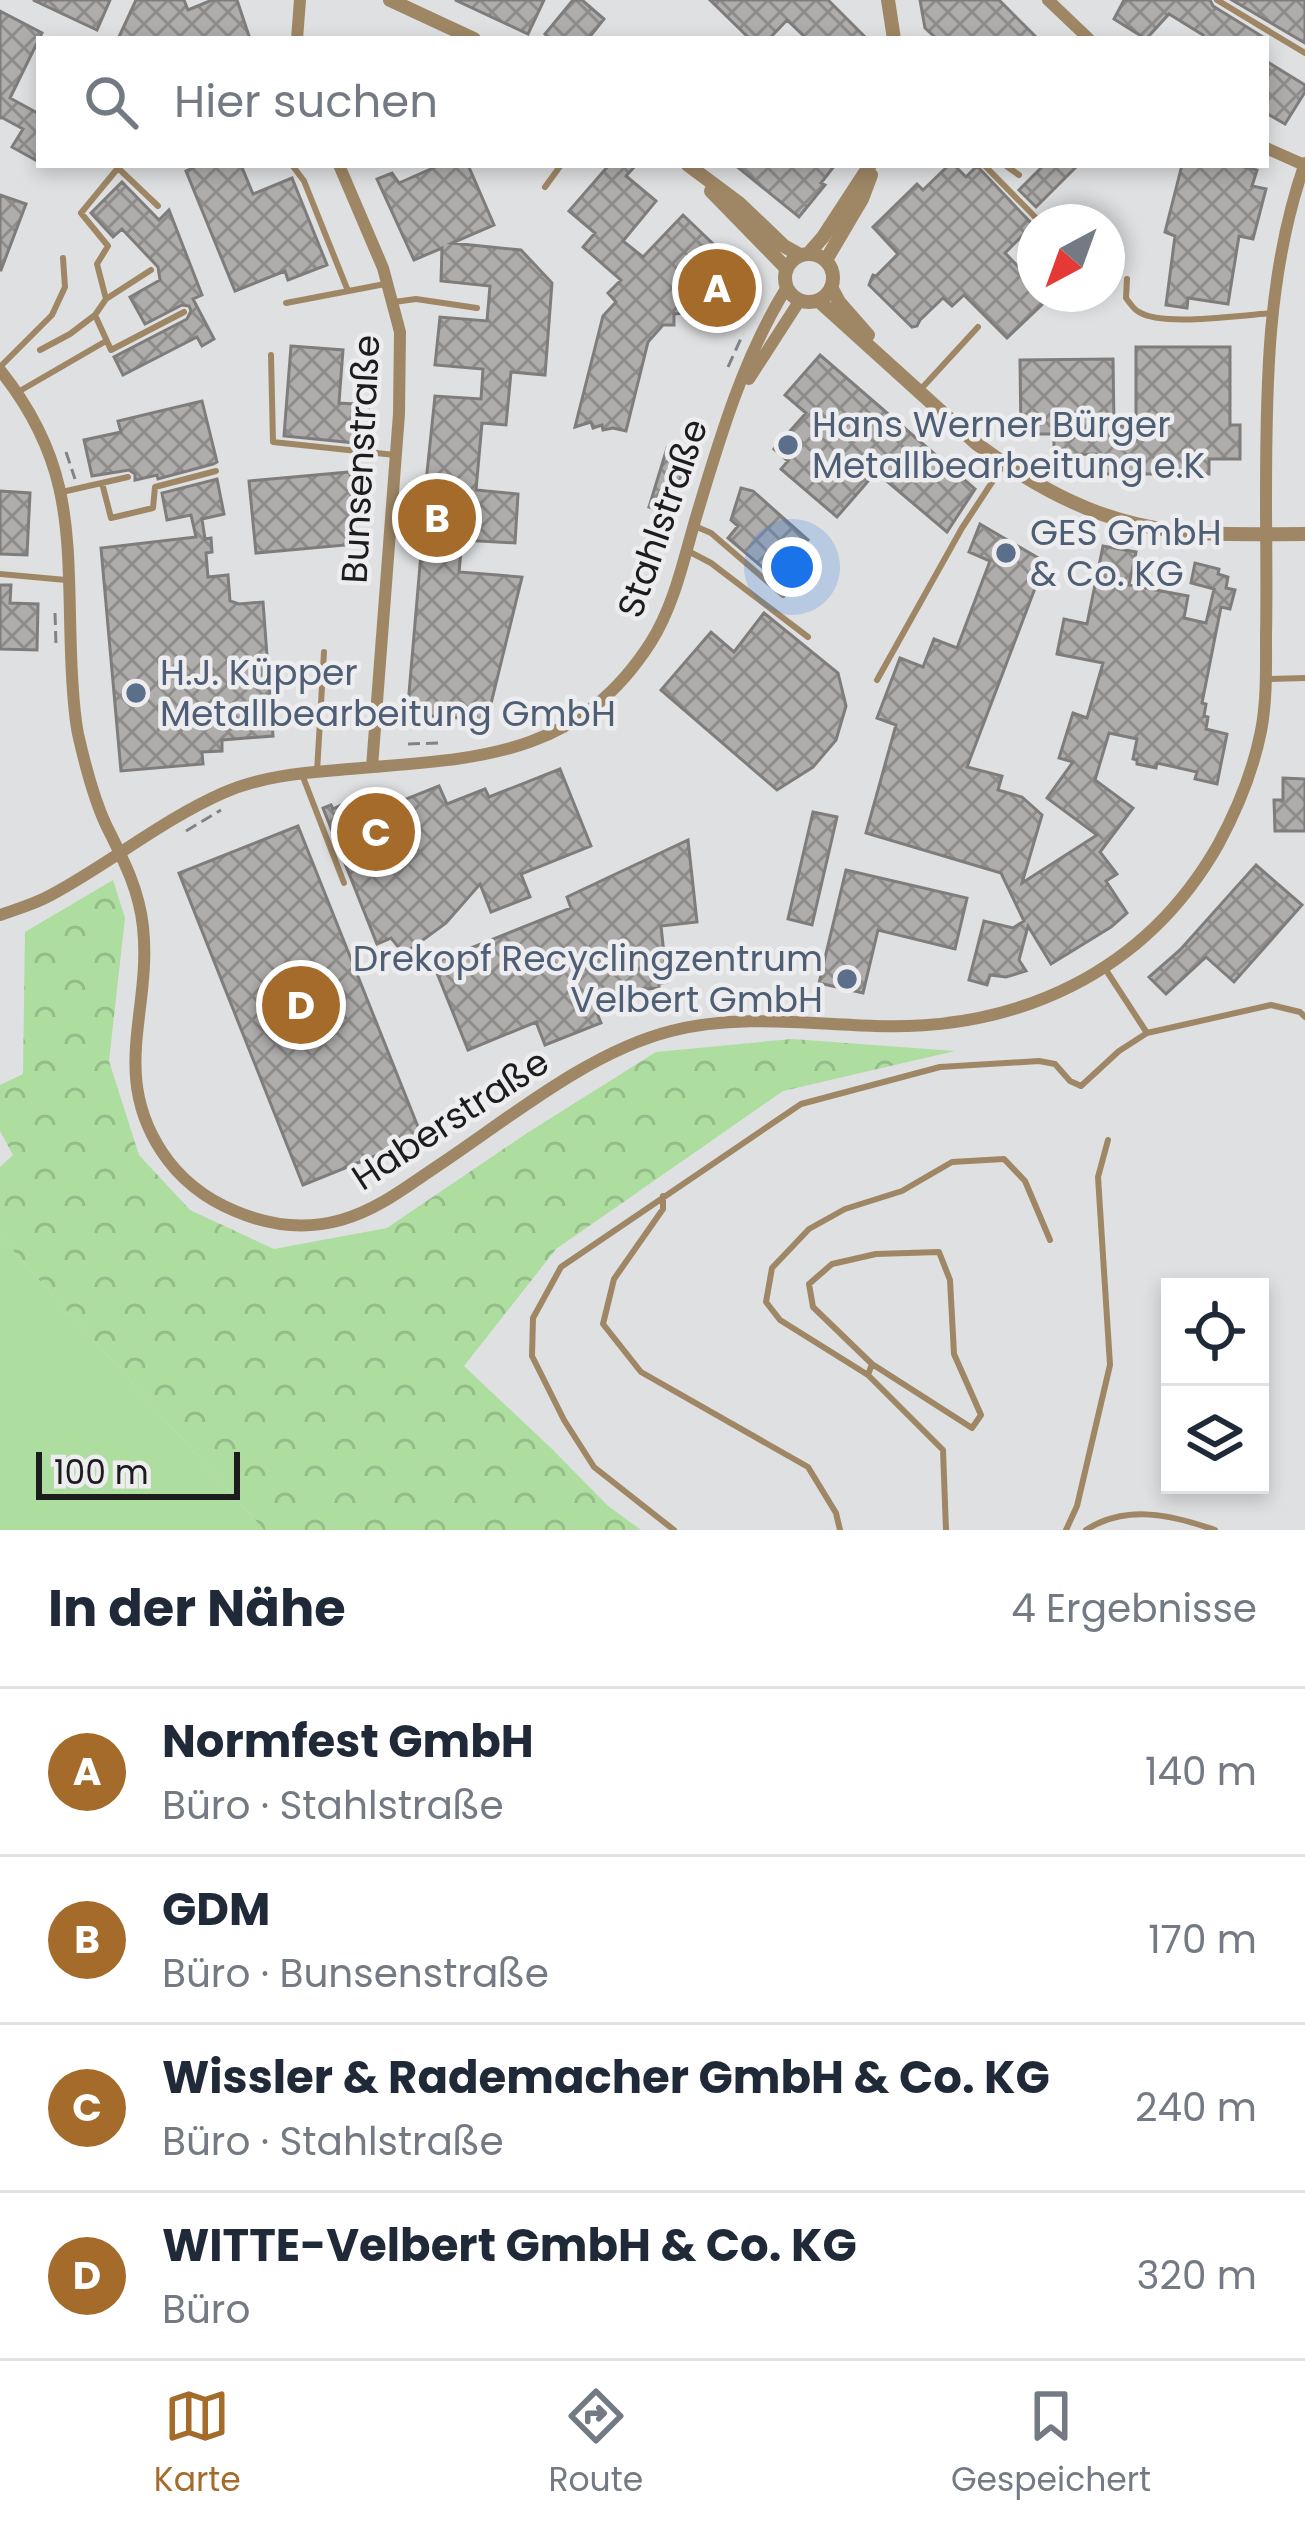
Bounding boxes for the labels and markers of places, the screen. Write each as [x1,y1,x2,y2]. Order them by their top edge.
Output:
pin: A [678,243,756,333]
place label: Hans Werner Bürger Metallbearbeitung e.K [812,399,1205,491]
marker: Hans Werner Bürger Metallbearbeitung e.K [775,432,801,458]
pin: B [398,473,476,563]
place label: GES GmbH & Co. KG [1030,507,1222,599]
marker: GES GmbH & Co. KG [993,540,1019,566]
place label: H.J. Küpper Metallbearbeitung GmbH [160,647,616,739]
marker: H.J. Küpper Metallbearbeitung GmbH [123,680,149,706]
pin: C [337,787,415,877]
place label: Drekopf Recyclingzentrum Velbert GmbH [353,933,823,1025]
pin: D [262,960,340,1050]
marker: Drekopf Recyclingzentrum Velbert GmbH [834,966,860,992]

